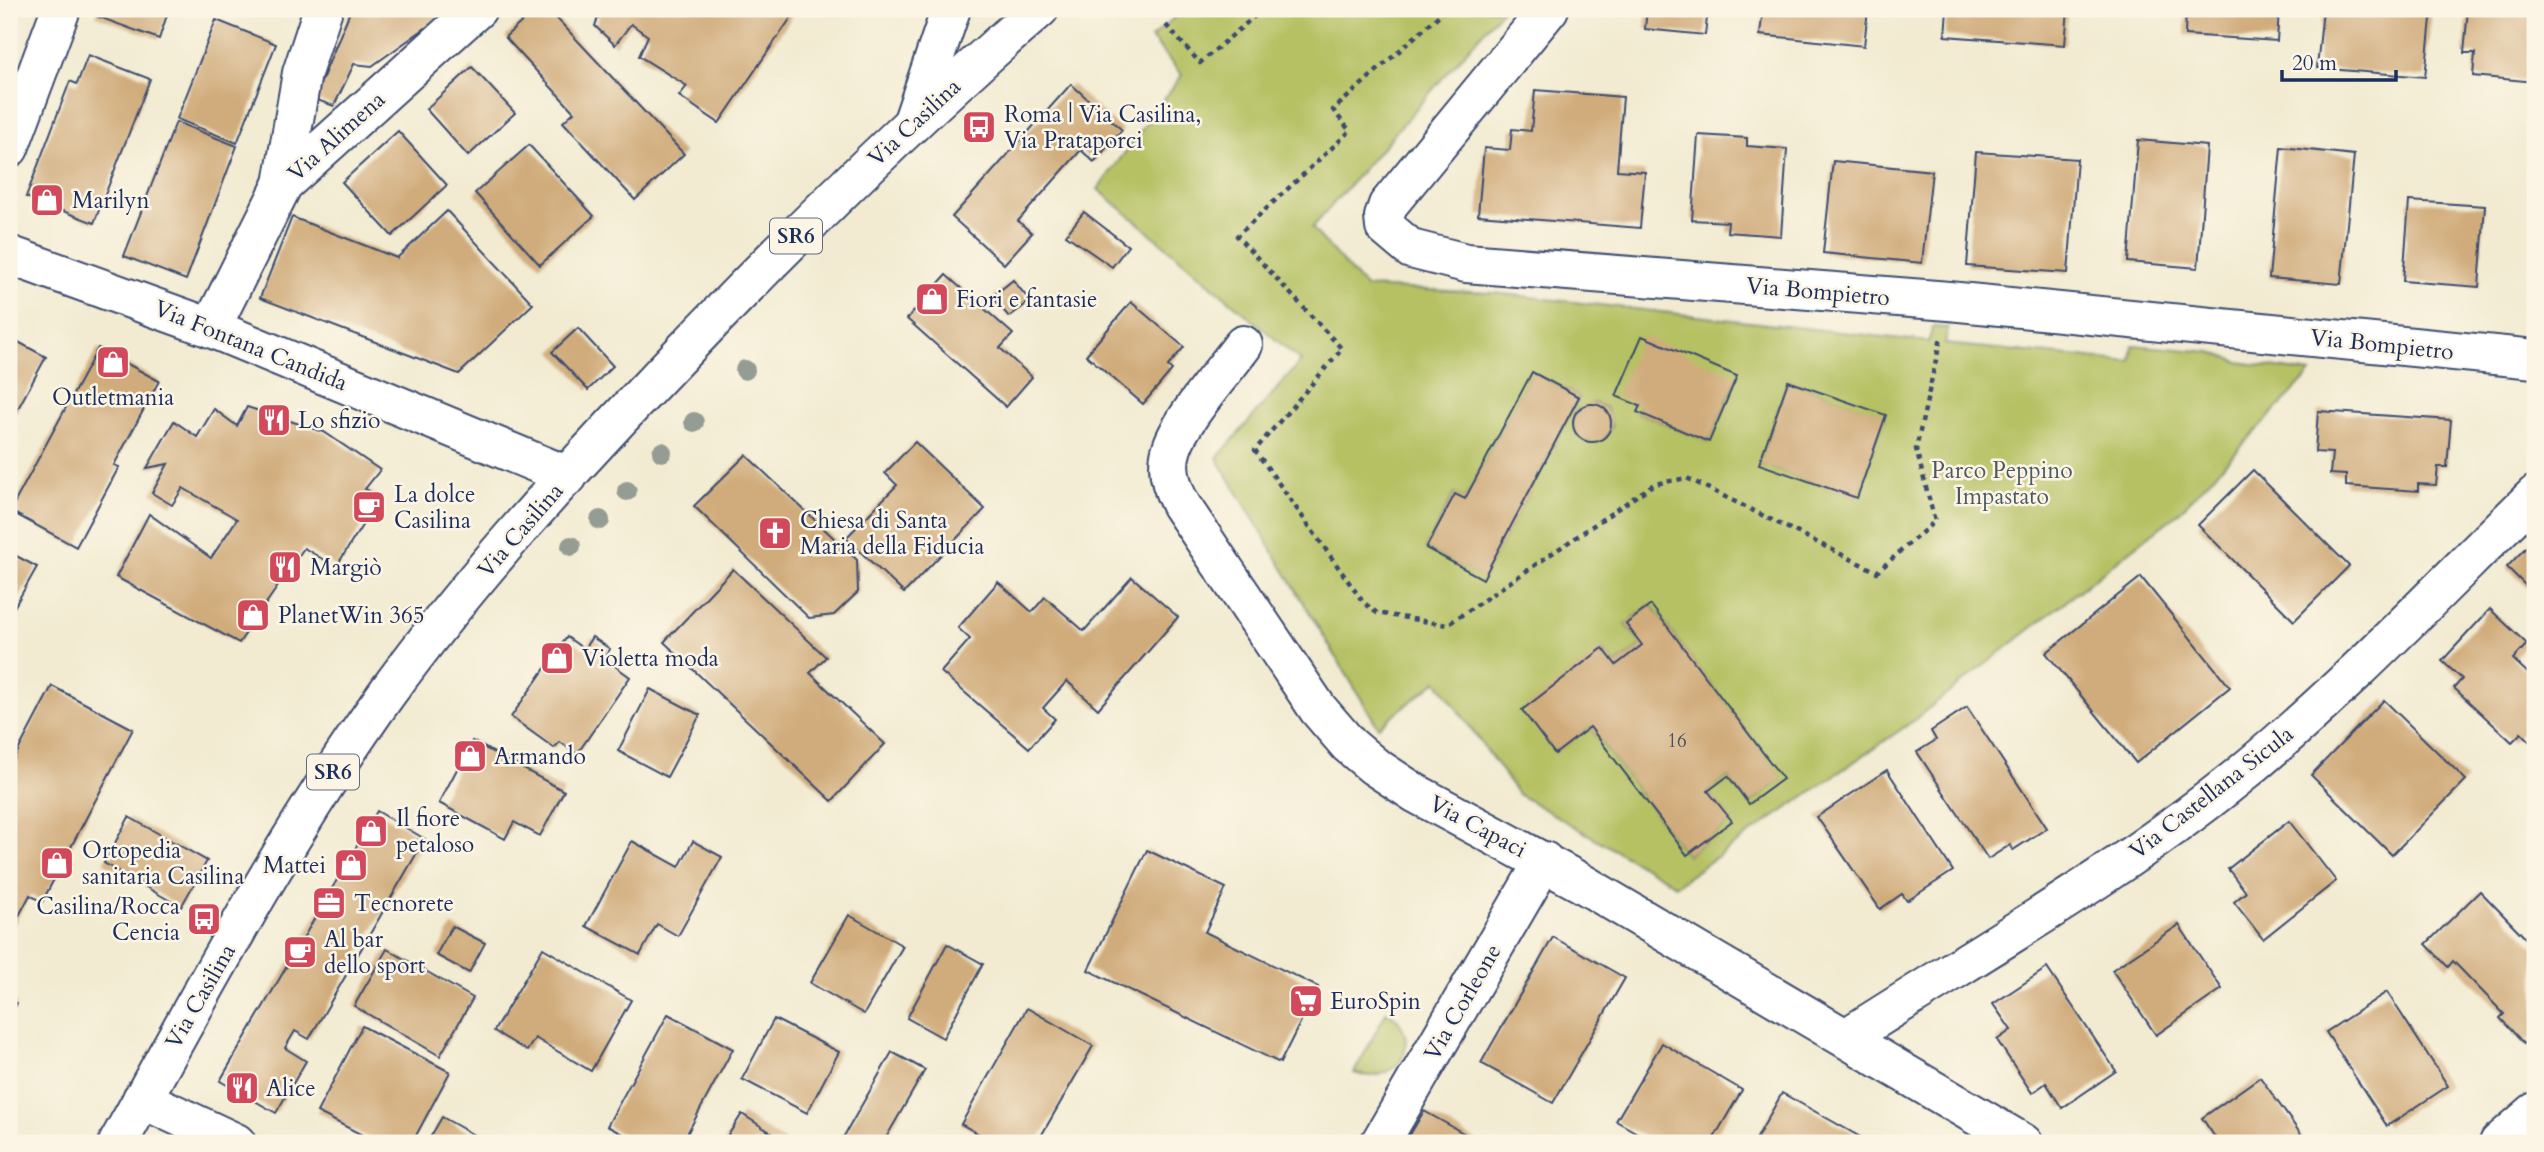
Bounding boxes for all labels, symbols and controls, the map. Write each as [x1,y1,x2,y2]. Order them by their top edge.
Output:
scale bar [2282,38,2395,82]
text: 20 m [2292,49,2337,78]
street label: Via Casilina [861,71,968,173]
street label: Via Alimena [281,84,392,188]
place label: Roma | Via Casilina, Via Prataporci [1004,99,1201,156]
bus stop icon: Roma | Via Casilina, Via Prataporci [960,108,998,146]
shop icon: Marilyn [28,181,66,219]
place label: Marilyn [72,185,150,216]
road number: SR6 [770,218,822,254]
street label: Via Bompietro [1745,270,1891,313]
shop icon: Fiori e fantasie [913,280,951,318]
place label: Fiori e fantasie [956,284,1098,315]
street label: Via Fontana Candida [150,293,352,398]
street label: Via Bompietro [2309,322,2455,367]
shop icon: Outletmania [94,343,132,381]
place label: Outletmania [52,382,174,413]
restaurant icon: Lo sfizio [255,401,293,439]
place label: Lo sfizio [298,405,380,436]
park label: Parco Peppino Impastato [1931,455,2073,512]
street label: Via Casilina [470,476,570,584]
place label: La dolce Casilina [394,479,476,536]
cafe icon: La dolce Casilina [350,488,388,526]
place label: Chiesa di Santa Maria della Fiducia [800,505,984,562]
church icon: Chiesa di Santa Maria della Fiducia [756,514,794,552]
restaurant icon: Margiò [266,548,304,586]
place label: Margiò [310,552,382,583]
shop icon: PlanetWin 365 [234,596,272,634]
place label: PlanetWin 365 [278,600,425,631]
shop icon: Violetta moda [538,639,576,677]
place label: Violetta moda [582,643,719,674]
street label: Via Castellana Sicula [2123,719,2300,866]
house number: 16 [1667,728,1687,754]
shop icon: Armando [451,737,489,775]
place label: Armando [494,741,586,772]
road number: SR6 [307,754,359,790]
street label: Via Capaci [1424,788,1532,865]
place label: Il fiore petaloso [396,803,474,860]
shop icon: Il fiore petaloso [352,812,390,850]
place label: Ortopedia sanitaria Casilina [82,835,244,892]
shop icon: Ortopedia sanitaria Casilina [38,844,76,882]
shop icon: Mattei [332,846,370,884]
place label: Mattei [263,850,326,881]
office icon: Tecnorete [310,884,348,922]
place label: Tecnorete [354,888,454,919]
place label: Casilina/Rocca Cencia [36,891,180,948]
bus stop icon: Casilina/Rocca Cencia [185,900,223,938]
place label: Al bar dello sport [324,924,425,981]
cafe icon: Al bar dello sport [281,933,319,971]
street label: Via Casilina [158,938,243,1054]
street label: Via Corleone [1416,938,1508,1066]
supermarket icon: EuroSpin [1287,982,1325,1020]
place label: EuroSpin [1330,986,1421,1017]
restaurant icon: Alice [223,1069,261,1107]
place label: Alice [266,1073,316,1104]

